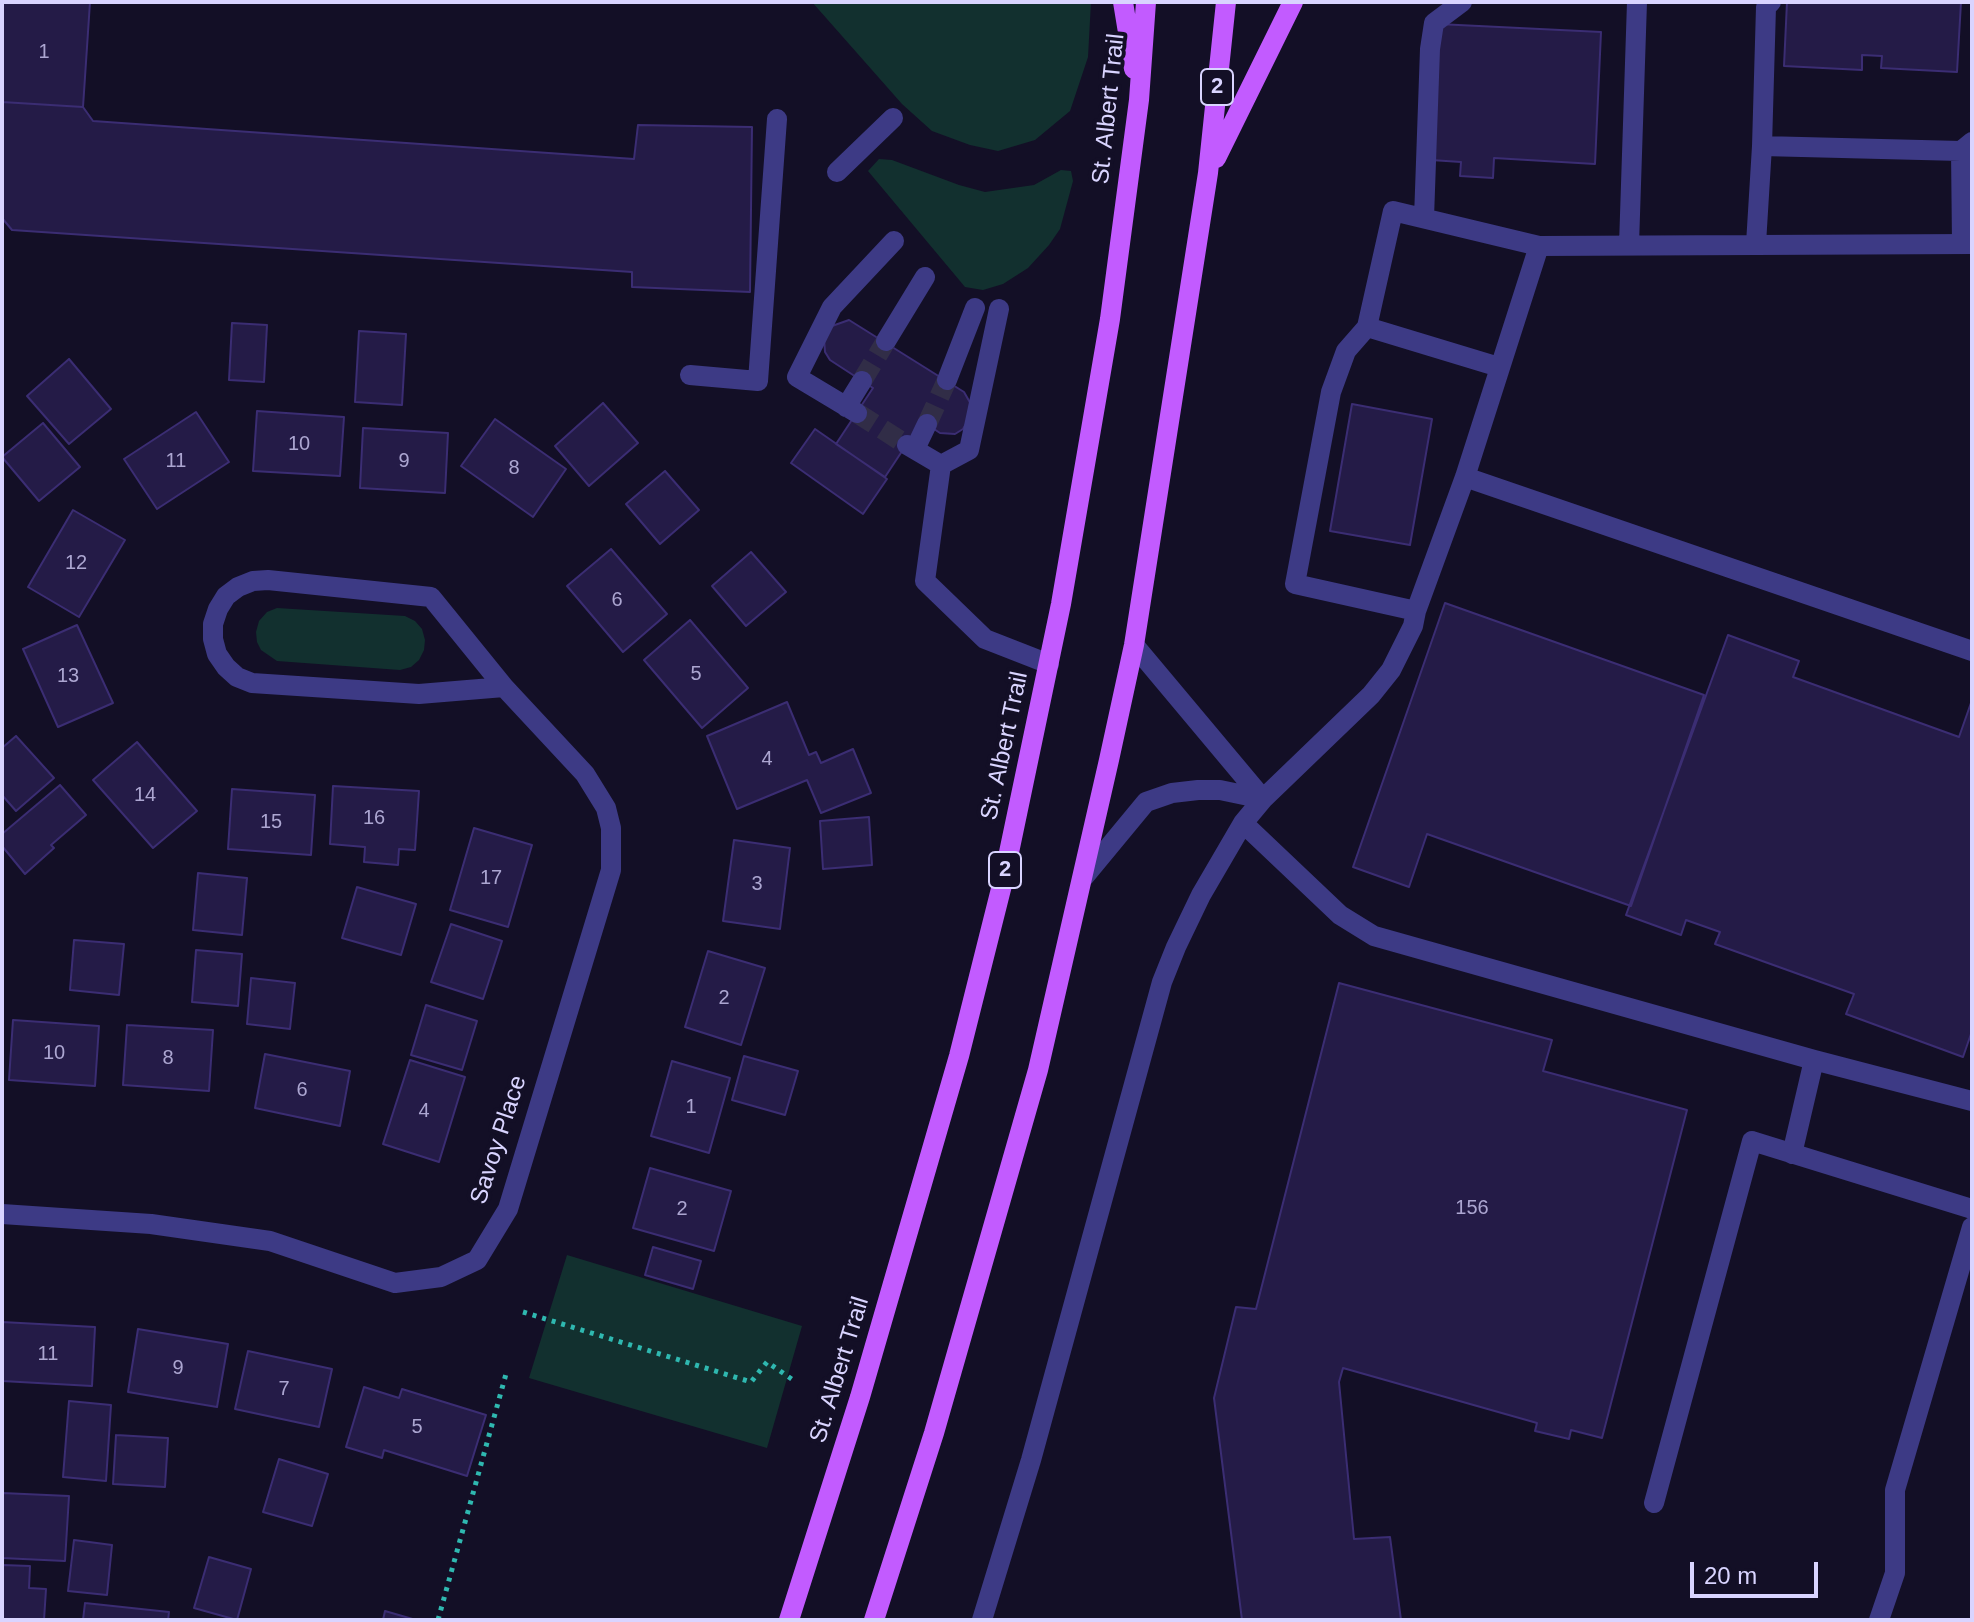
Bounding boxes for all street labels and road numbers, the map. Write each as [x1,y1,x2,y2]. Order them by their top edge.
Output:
street label: St. Albert Trail [1087,32,1131,186]
road number: 2 [1201,69,1233,105]
street label: St. Albert Trail [975,669,1035,823]
road number: 2 [989,852,1021,888]
street label: Savoy Place [465,1072,533,1208]
street label: St. Albert Trail [804,1294,876,1446]

